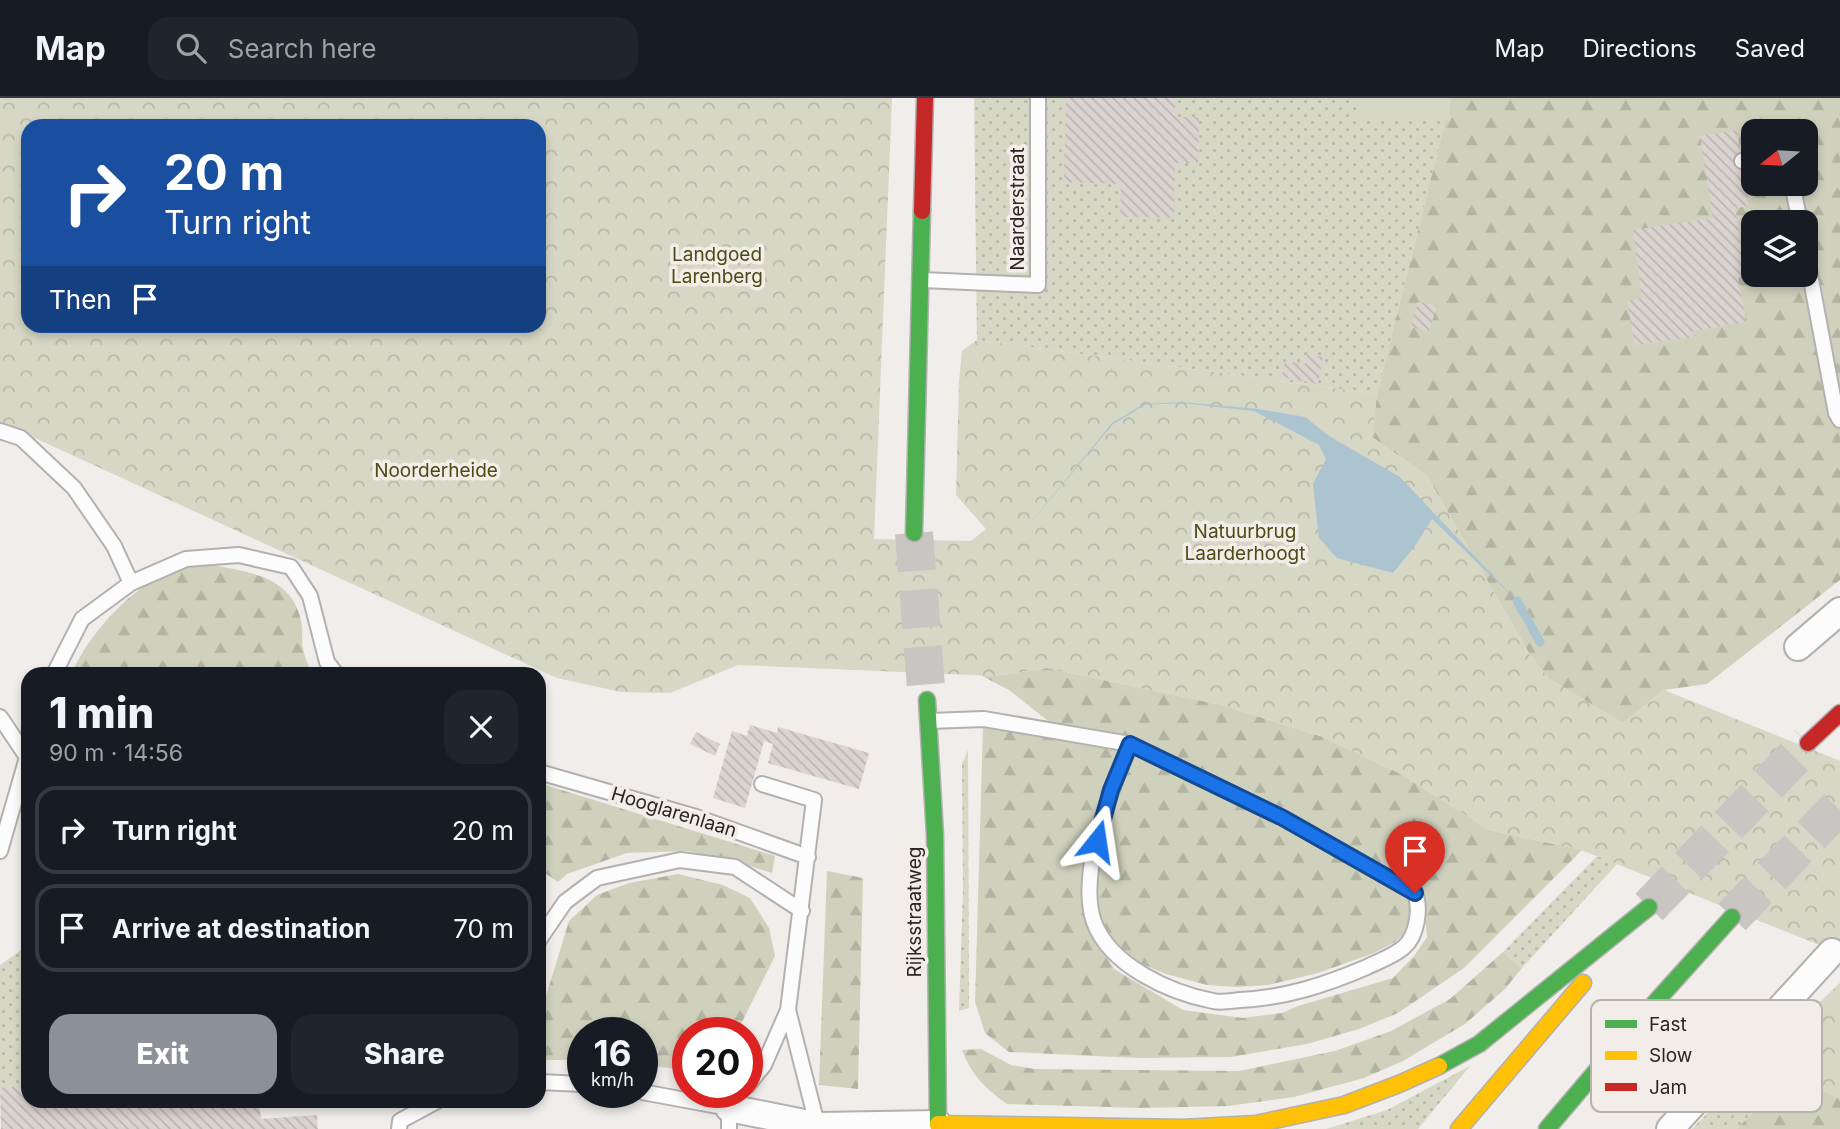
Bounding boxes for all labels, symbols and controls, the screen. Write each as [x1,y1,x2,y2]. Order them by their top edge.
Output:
search box [148,17,638,80]
text: Map [35,28,106,68]
icon: search [172,29,210,67]
text: Search here [228,33,376,64]
text: Map [1495,34,1544,63]
text: Directions [1582,34,1697,63]
text: Saved [1735,34,1805,63]
north arrow [1741,119,1818,196]
map controls [1741,119,1818,287]
text: 20 m [164,143,284,202]
icon: right [49,147,140,238]
street label: Naarderstraat [1006,147,1029,271]
text: Turn right [164,203,311,242]
button: layers [1741,210,1818,287]
park label: Landgoed Larenberg [671,243,763,288]
icon: arrive [126,280,164,318]
text: Then [49,284,112,315]
park label: Noorderheide [374,459,498,482]
park label: Natuurbrug Laarderhoogt [1185,520,1305,565]
text: 1 min [49,687,154,738]
button: close [444,690,518,764]
text: 90 m · 14:56 [49,739,183,767]
street label: Hooglarenlaan [608,782,740,842]
position arrow [1060,804,1134,878]
icon: right [53,811,91,849]
text: Turn right [112,815,237,846]
text: 20 m [452,815,514,846]
pin [1385,821,1445,893]
icon: arrive [1396,832,1434,870]
street label: Rijksstraatweg [903,846,926,978]
icon: arrive [53,909,91,947]
text: Arrive at destination [112,913,371,944]
text: 70 m [453,913,514,944]
legend [1591,1000,1822,1112]
text: Fast [1649,1013,1687,1036]
button: Exit [49,1014,277,1094]
button: Share [291,1014,518,1094]
speed limit sign: 20 [672,1017,763,1108]
text: 16 [594,1032,631,1074]
text: Slow [1649,1044,1692,1067]
text: km/h [591,1069,634,1090]
text: Jam [1649,1076,1687,1099]

